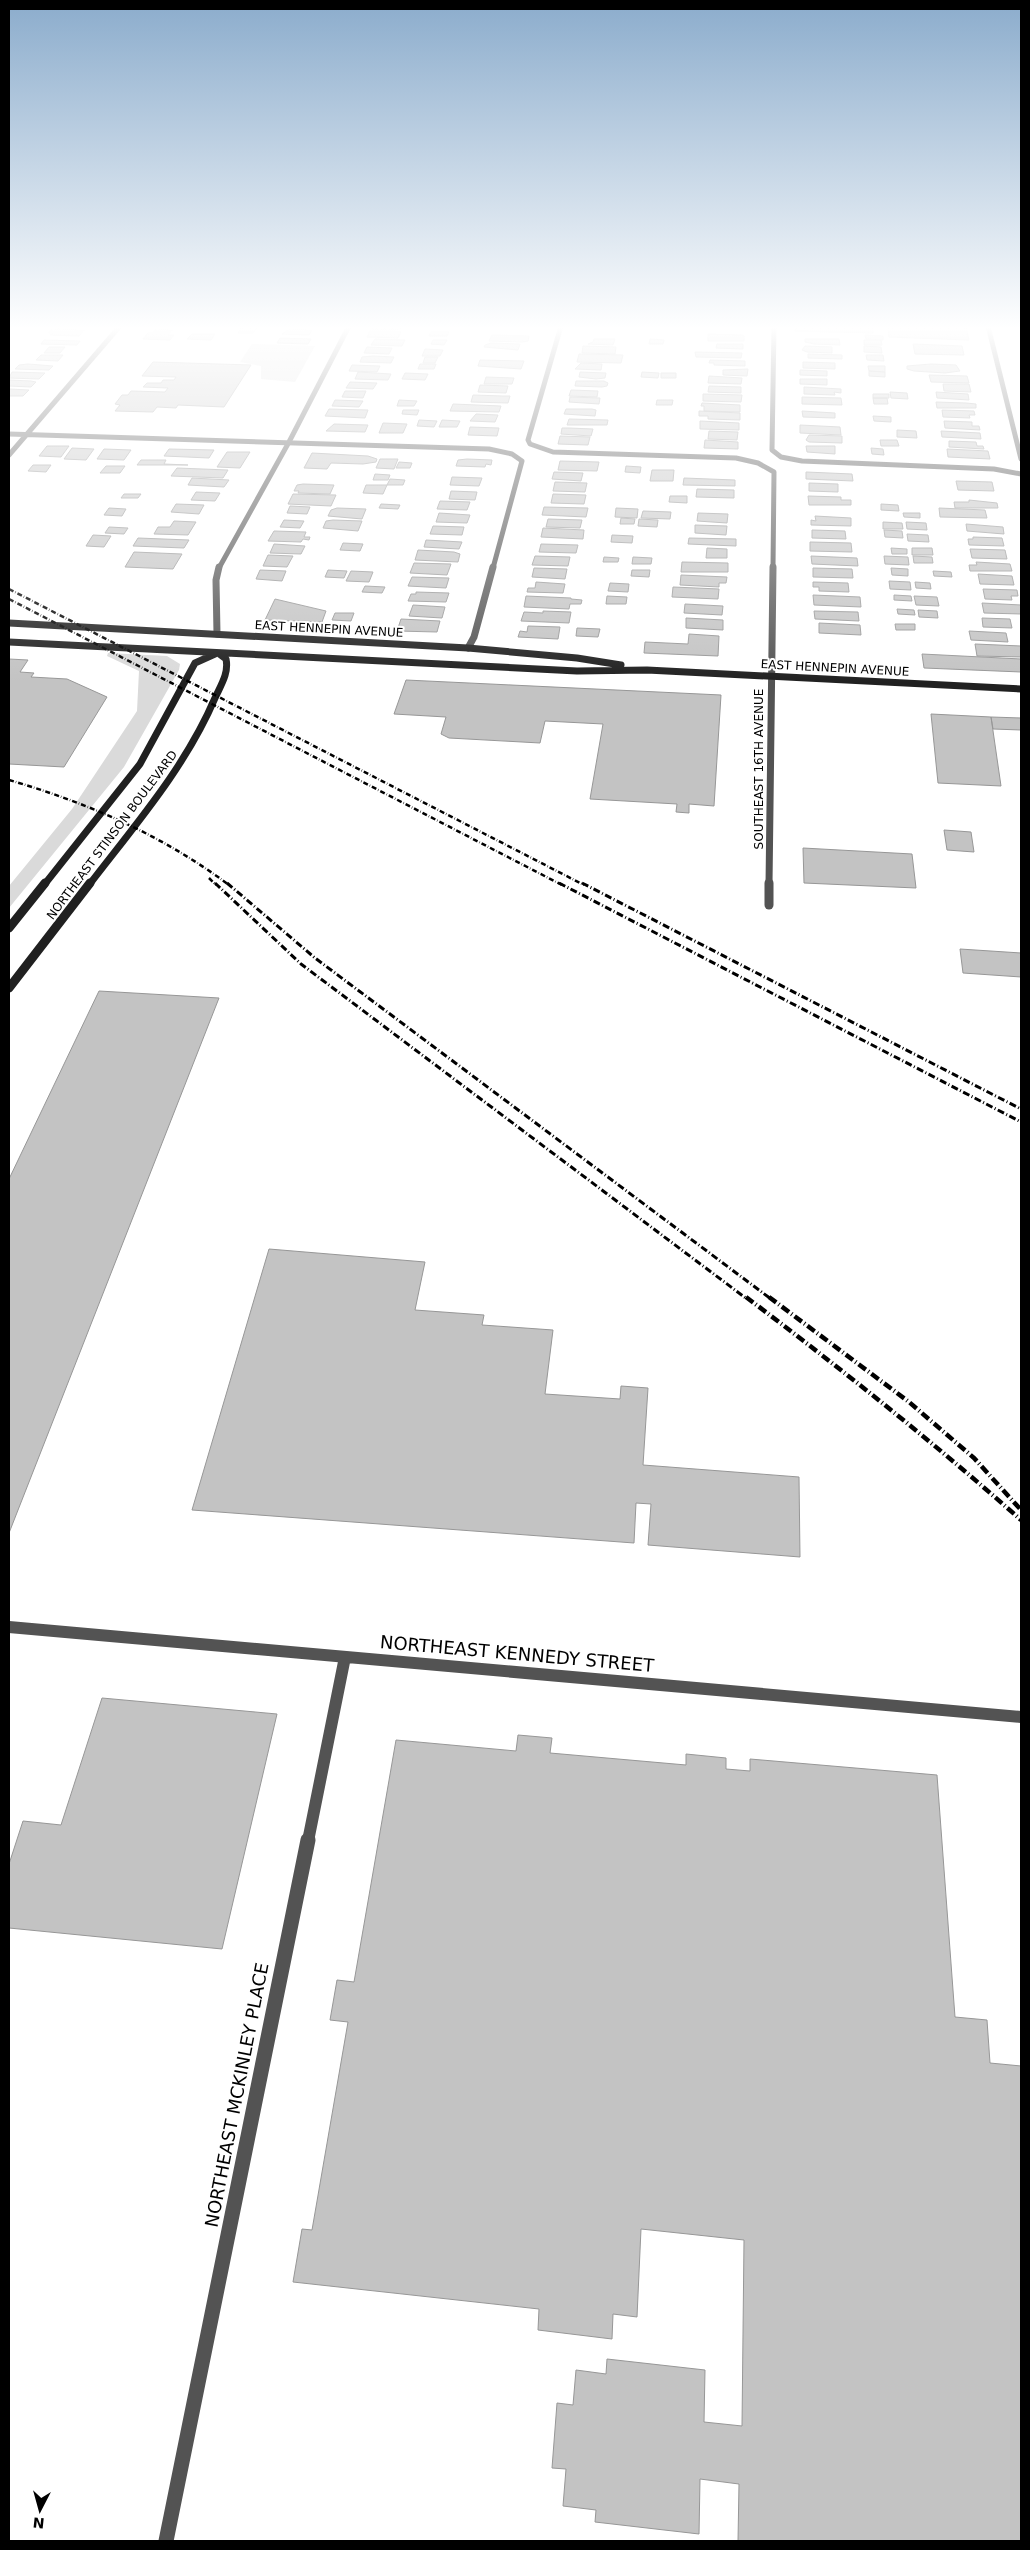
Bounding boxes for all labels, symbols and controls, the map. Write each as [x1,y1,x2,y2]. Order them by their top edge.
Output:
street label: EAST HENNEPIN AVENUE [254,618,404,640]
street label: EAST HENNEPIN AVENUE [760,657,910,679]
street label: SOUTHEAST 16TH AVENUE [752,689,766,849]
street label: NORTHEAST STINSON BOULEVARD [44,748,180,922]
street label: NORTHEAST KENNEDY STREET [379,1631,656,1676]
street label: NORTHEAST MCKINLEY PLACE [201,1961,273,2229]
north arrow [15,2485,65,2535]
text: N [32,2514,45,2531]

